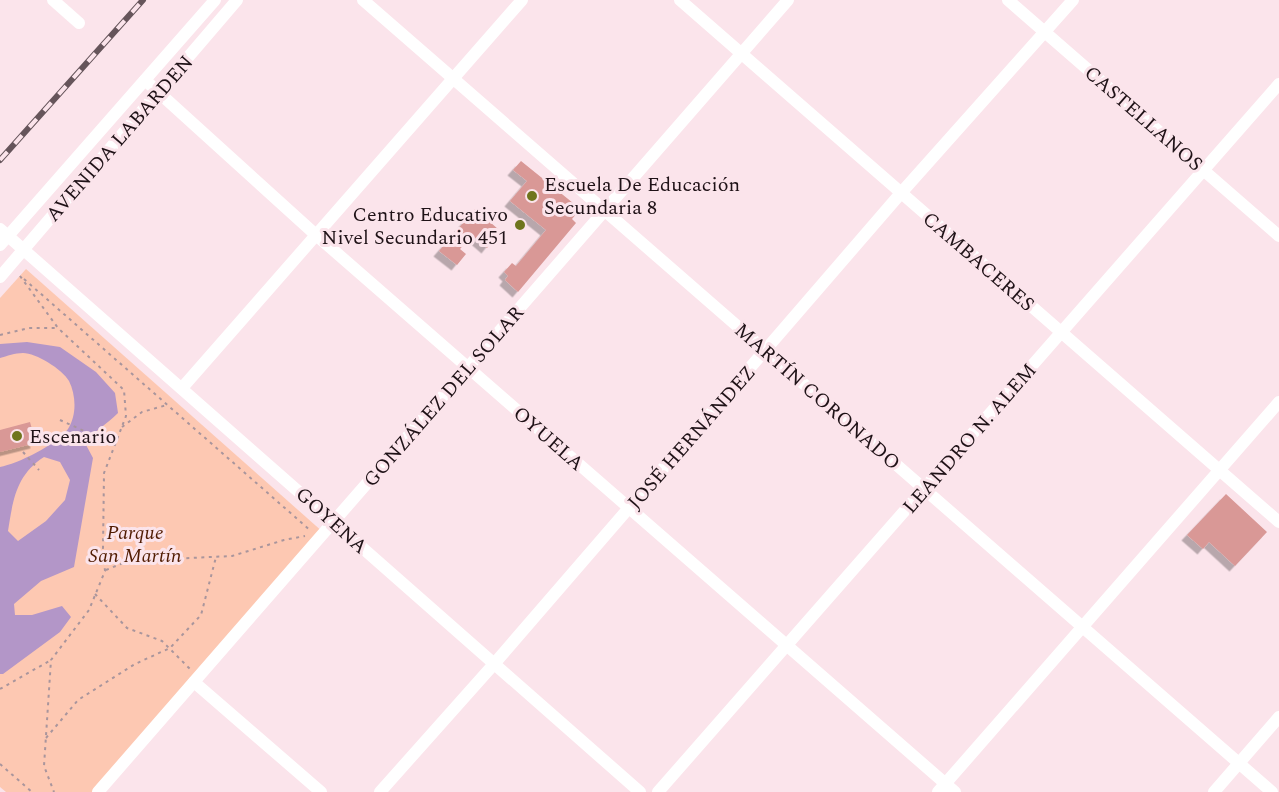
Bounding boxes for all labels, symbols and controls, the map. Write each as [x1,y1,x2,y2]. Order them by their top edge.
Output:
street label: AVENIDA LABARDEN [39,49,201,229]
street label: CASTELLANOS [1077,59,1209,179]
place label: Escuela De Educación Secundaria 8 [544,170,740,223]
marker: Escuela De Educación Secundaria 8 [525,189,539,203]
place label: Centro Educativo Nivel Secundario 451 [322,200,508,253]
street label: CAMBACERES [916,205,1041,319]
marker: Centro Educativo Nivel Secundario 451 [513,218,527,232]
street label: GONZÁLEZ DEL SOLAR [356,299,532,494]
street label: MARTÍN CORONADO [728,316,907,478]
street label: LEANDRO N. ALEM [896,357,1044,521]
street label: JOSÉ HERNÁNDEZ [621,359,763,516]
street label: OYUELA [506,399,591,478]
place label: Escenario [29,422,116,452]
marker: Escenario [10,429,24,443]
street label: GOYENA [288,480,374,561]
park label: Parque San Martín [89,518,182,571]

